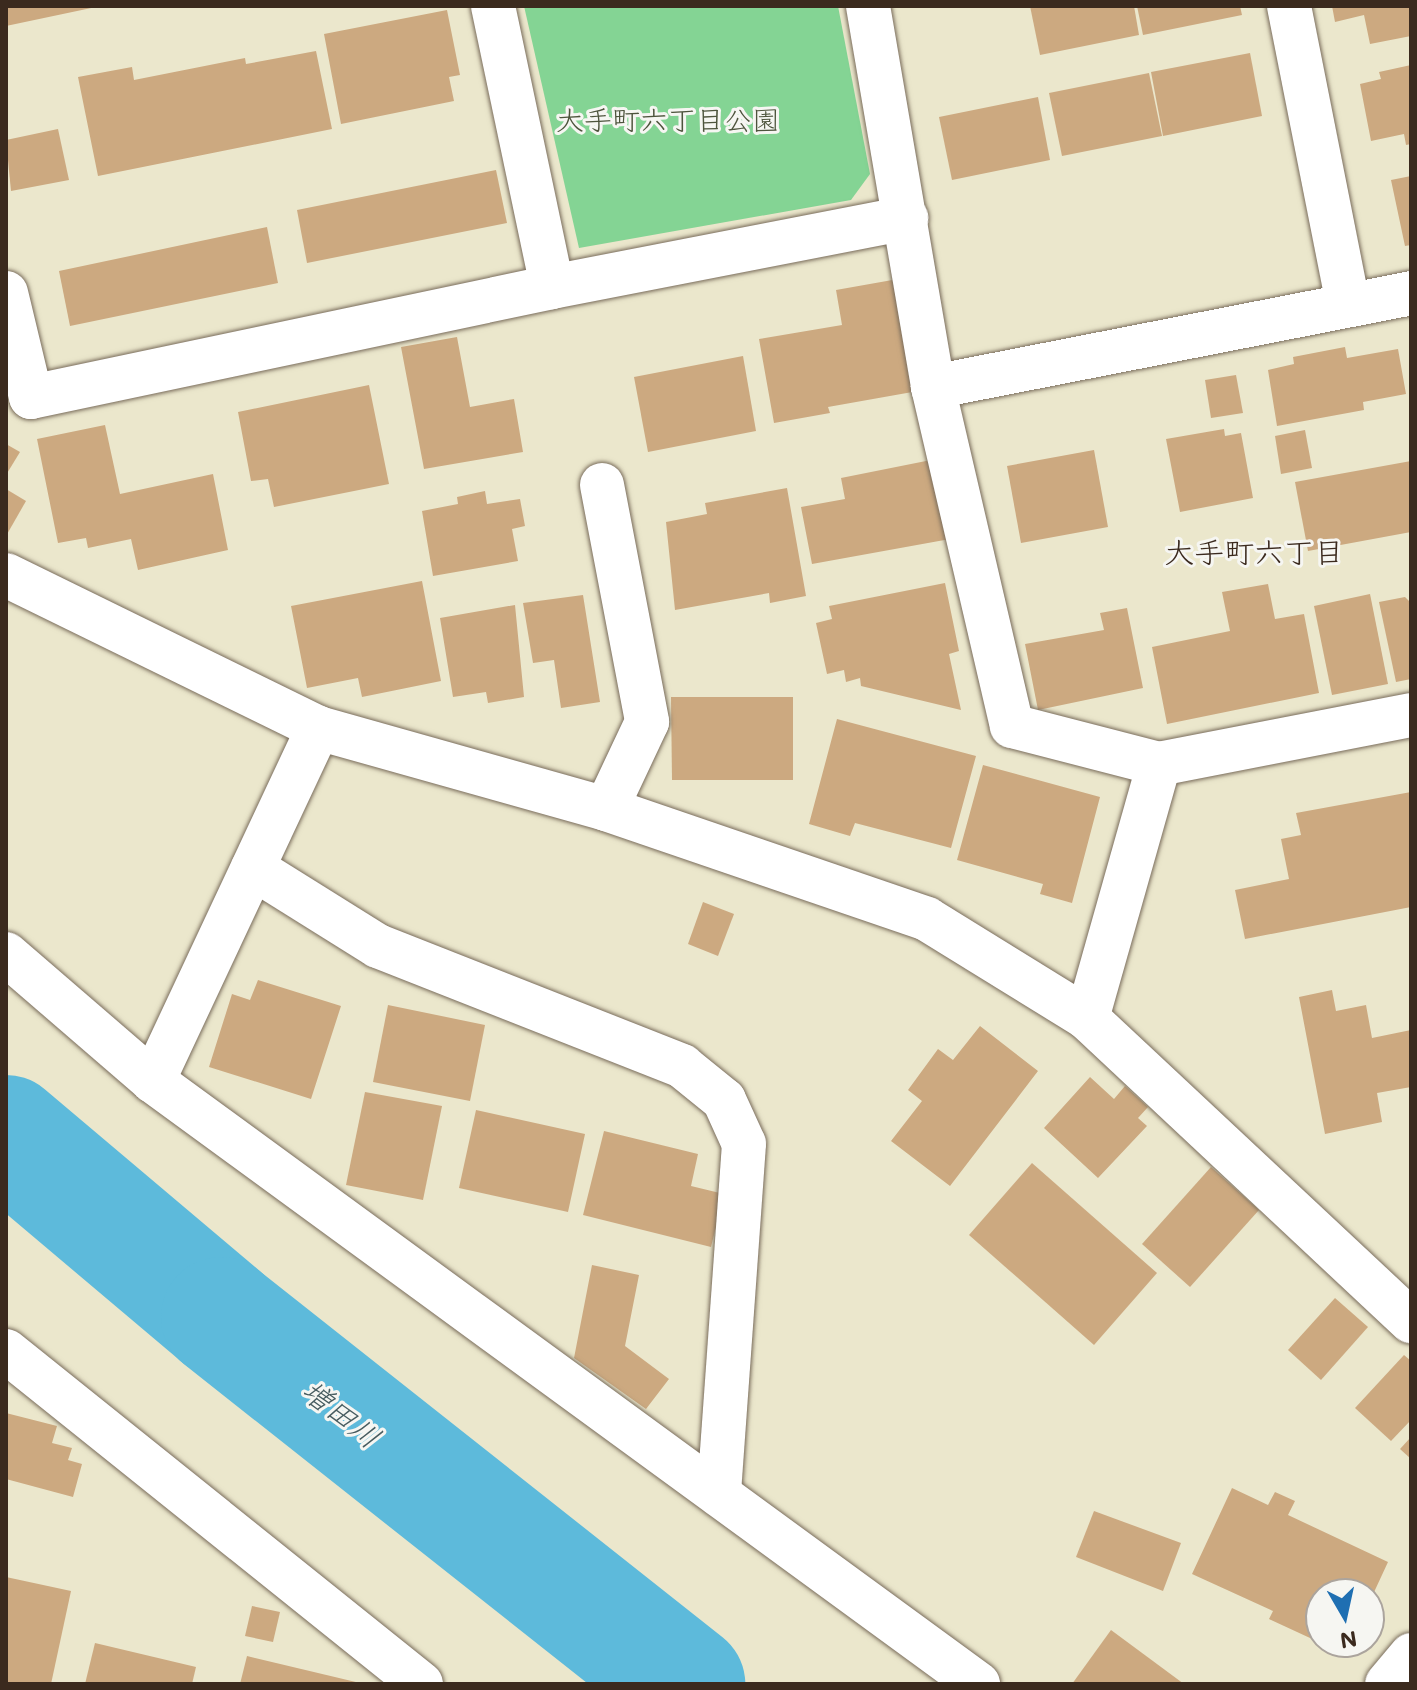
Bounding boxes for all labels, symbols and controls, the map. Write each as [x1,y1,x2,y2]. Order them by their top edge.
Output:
park label: 大手町六丁目公園 [556,102,780,136]
district label: 大手町六丁目 [1164,533,1344,569]
water label: 増田川 [295,1371,389,1455]
north arrow [1305,1578,1385,1658]
text: N [1338,1625,1359,1656]

